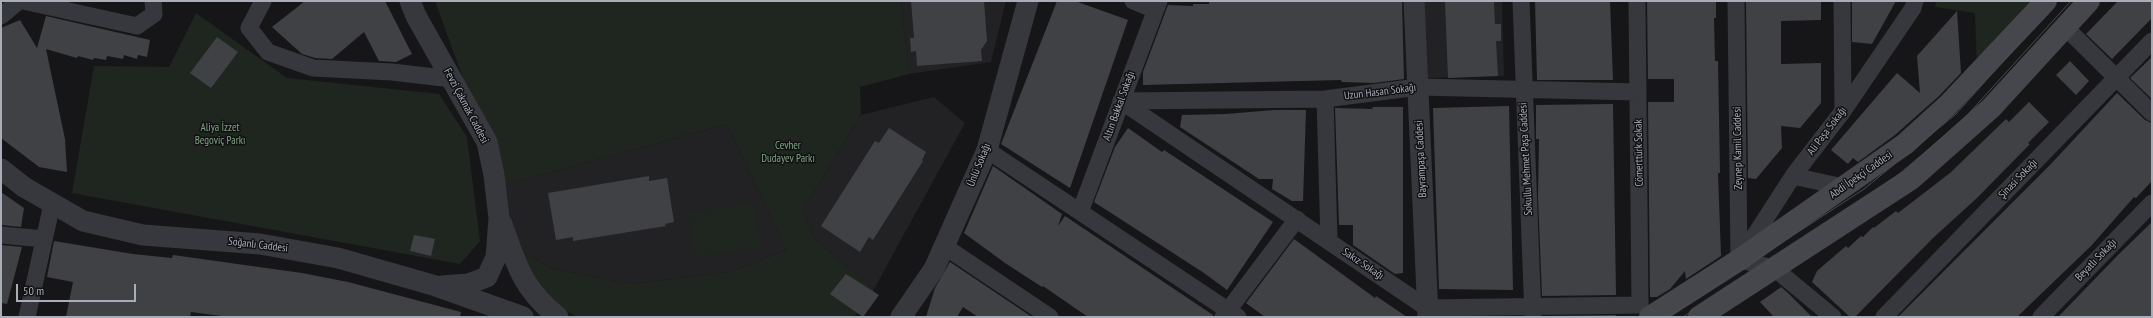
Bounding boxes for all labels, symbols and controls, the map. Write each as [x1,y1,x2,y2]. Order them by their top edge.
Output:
street label: Fevzi Çakmak Caddesi [441,66,491,146]
street label: Altın Bakkal Sokağı [1100,69,1138,143]
street label: Uzun Hasan Sokağı [1343,81,1417,103]
street label: Sokullu Mehmet Paşa Caddesi [1516,102,1536,216]
street label: Ali Paşa Sokağı [1804,104,1850,158]
street label: Zeynep Kamil Caddesi [1731,106,1745,190]
street label: Cömerttürk Sokak [1632,119,1646,187]
street label: Bayrampaşa Caddesi [1412,120,1430,198]
park label: Aliya İzzet Begoviç Parkı [195,121,245,147]
park label: Cevher Dudayev Parkı [761,139,815,165]
street label: Ünlü Sokağı [964,141,994,189]
street label: Abdi İpekçi Caddesi [1827,148,1895,202]
street label: Şinasi Sokağı [1996,156,2040,202]
street label: Soğanlı Caddesi [227,235,289,255]
street label: Beyatlı Sokağı [2073,236,2119,284]
street label: Sakız Sokağı [1340,245,1386,283]
scale bar [18,276,138,302]
text: 50 m [23,283,44,298]

